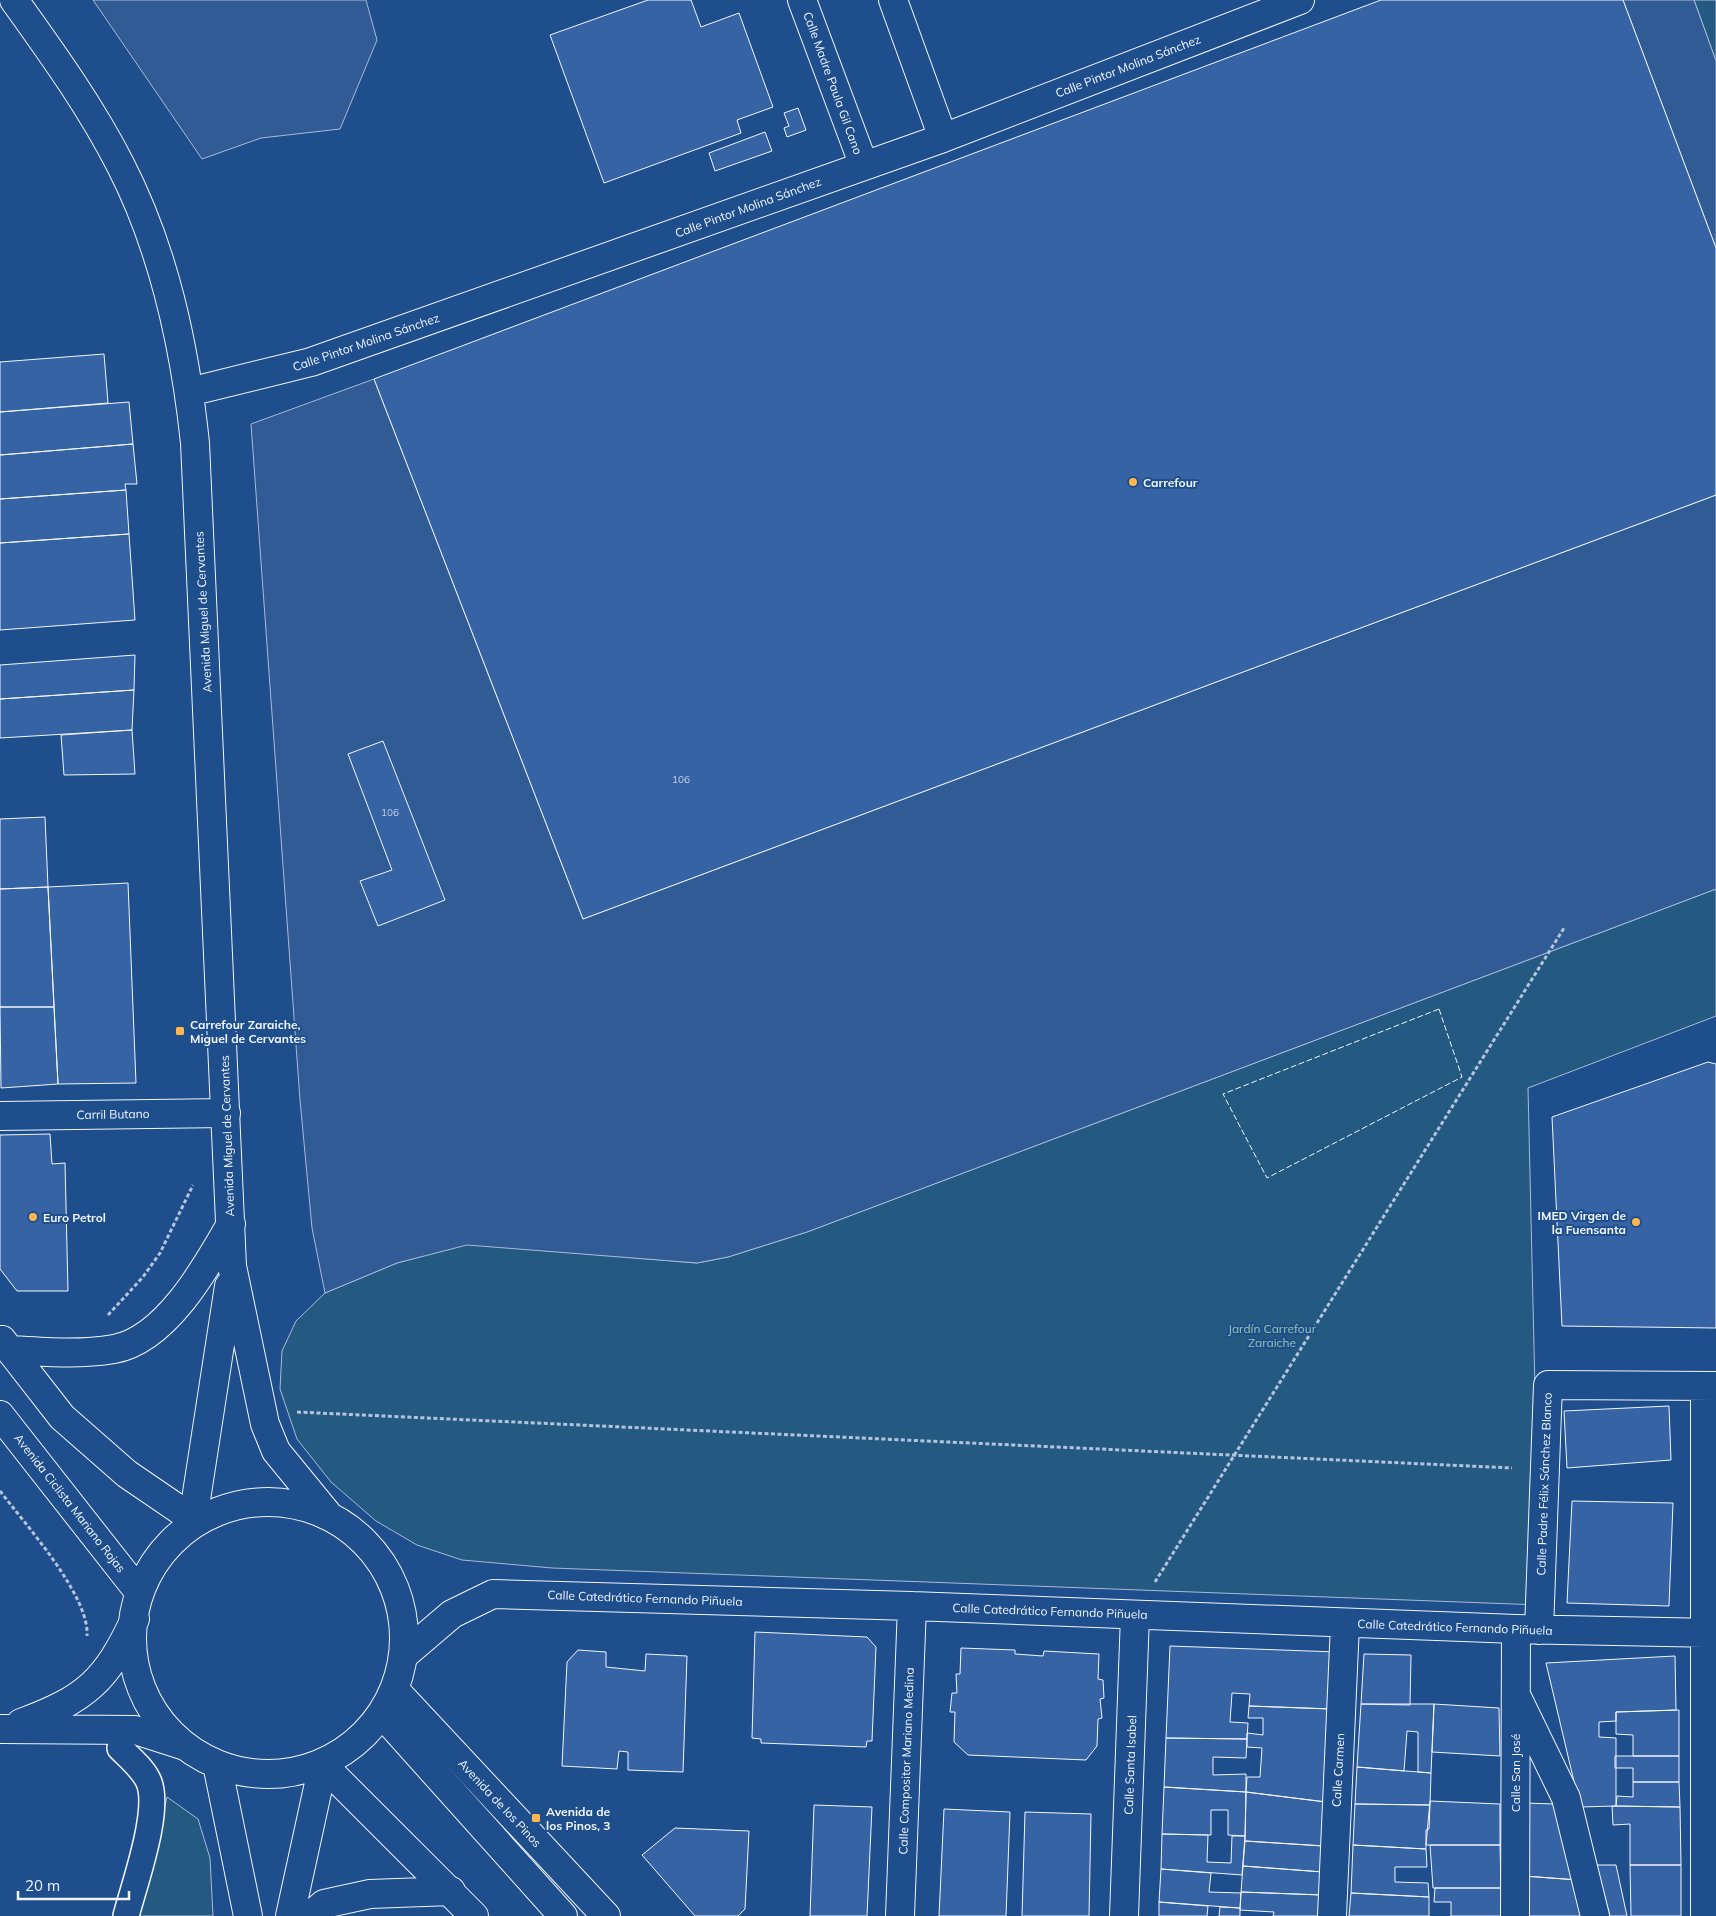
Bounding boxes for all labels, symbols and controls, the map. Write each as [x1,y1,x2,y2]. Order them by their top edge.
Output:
street label: Calle Madre Paula Gil Cano [800,10,866,157]
street label: Calle Pintor Molina Sánchez [1053,31,1203,101]
street label: Calle Pintor Molina Sánchez [673,174,823,240]
street label: Calle Pintor Molina Sánchez [291,310,441,374]
place label: Carrefour [1143,475,1198,490]
marker: Carrefour [1127,476,1139,488]
street label: Avenida Miguel de Cervantes [191,531,215,693]
house number: 106 [672,773,690,786]
house number: 106 [381,806,399,819]
place label: Carrefour Zaraiche, Miguel de Cervantes [190,1017,306,1046]
marker: Carrefour Zaraiche, Miguel de Cervantes [174,1025,186,1037]
street label: Avenida Miguel de Cervantes [217,1055,237,1217]
street label: Carril Butano [76,1106,150,1122]
place label: IMED Virgen de la Fuensanta [1538,1208,1626,1237]
place label: Euro Petrol [43,1210,106,1225]
marker: Euro Petrol [27,1211,39,1223]
marker: IMED Virgen de la Fuensanta [1630,1216,1642,1228]
park label: Jardín Carrefour Zaraiche [1228,1321,1317,1350]
street label: Calle Padre Félix Sánchez Blanco [1533,1392,1555,1576]
street label: Avenida Ciclista Mariano Rojas [11,1431,129,1575]
street label: Calle Catedrático Fernando Piñuela [547,1587,743,1609]
street label: Calle Catedrático Fernando Piñuela [952,1600,1148,1622]
street label: Calle Catedrático Fernando Piñuela [1357,1616,1553,1638]
street label: Calle Compositor Mariano Medina [895,1667,917,1855]
street label: Calle Santa Isabel [1121,1715,1139,1815]
street label: Calle Carmen [1329,1733,1347,1807]
street label: Calle San José [1508,1734,1523,1812]
street label: Avenida de los Pinos [455,1756,545,1850]
place label: Avenida de los Pinos, 3 [546,1804,611,1833]
marker: Avenida de los Pinos, 3 [530,1812,542,1824]
scale bar [18,1868,129,1900]
text: 20 m [25,1876,60,1895]

